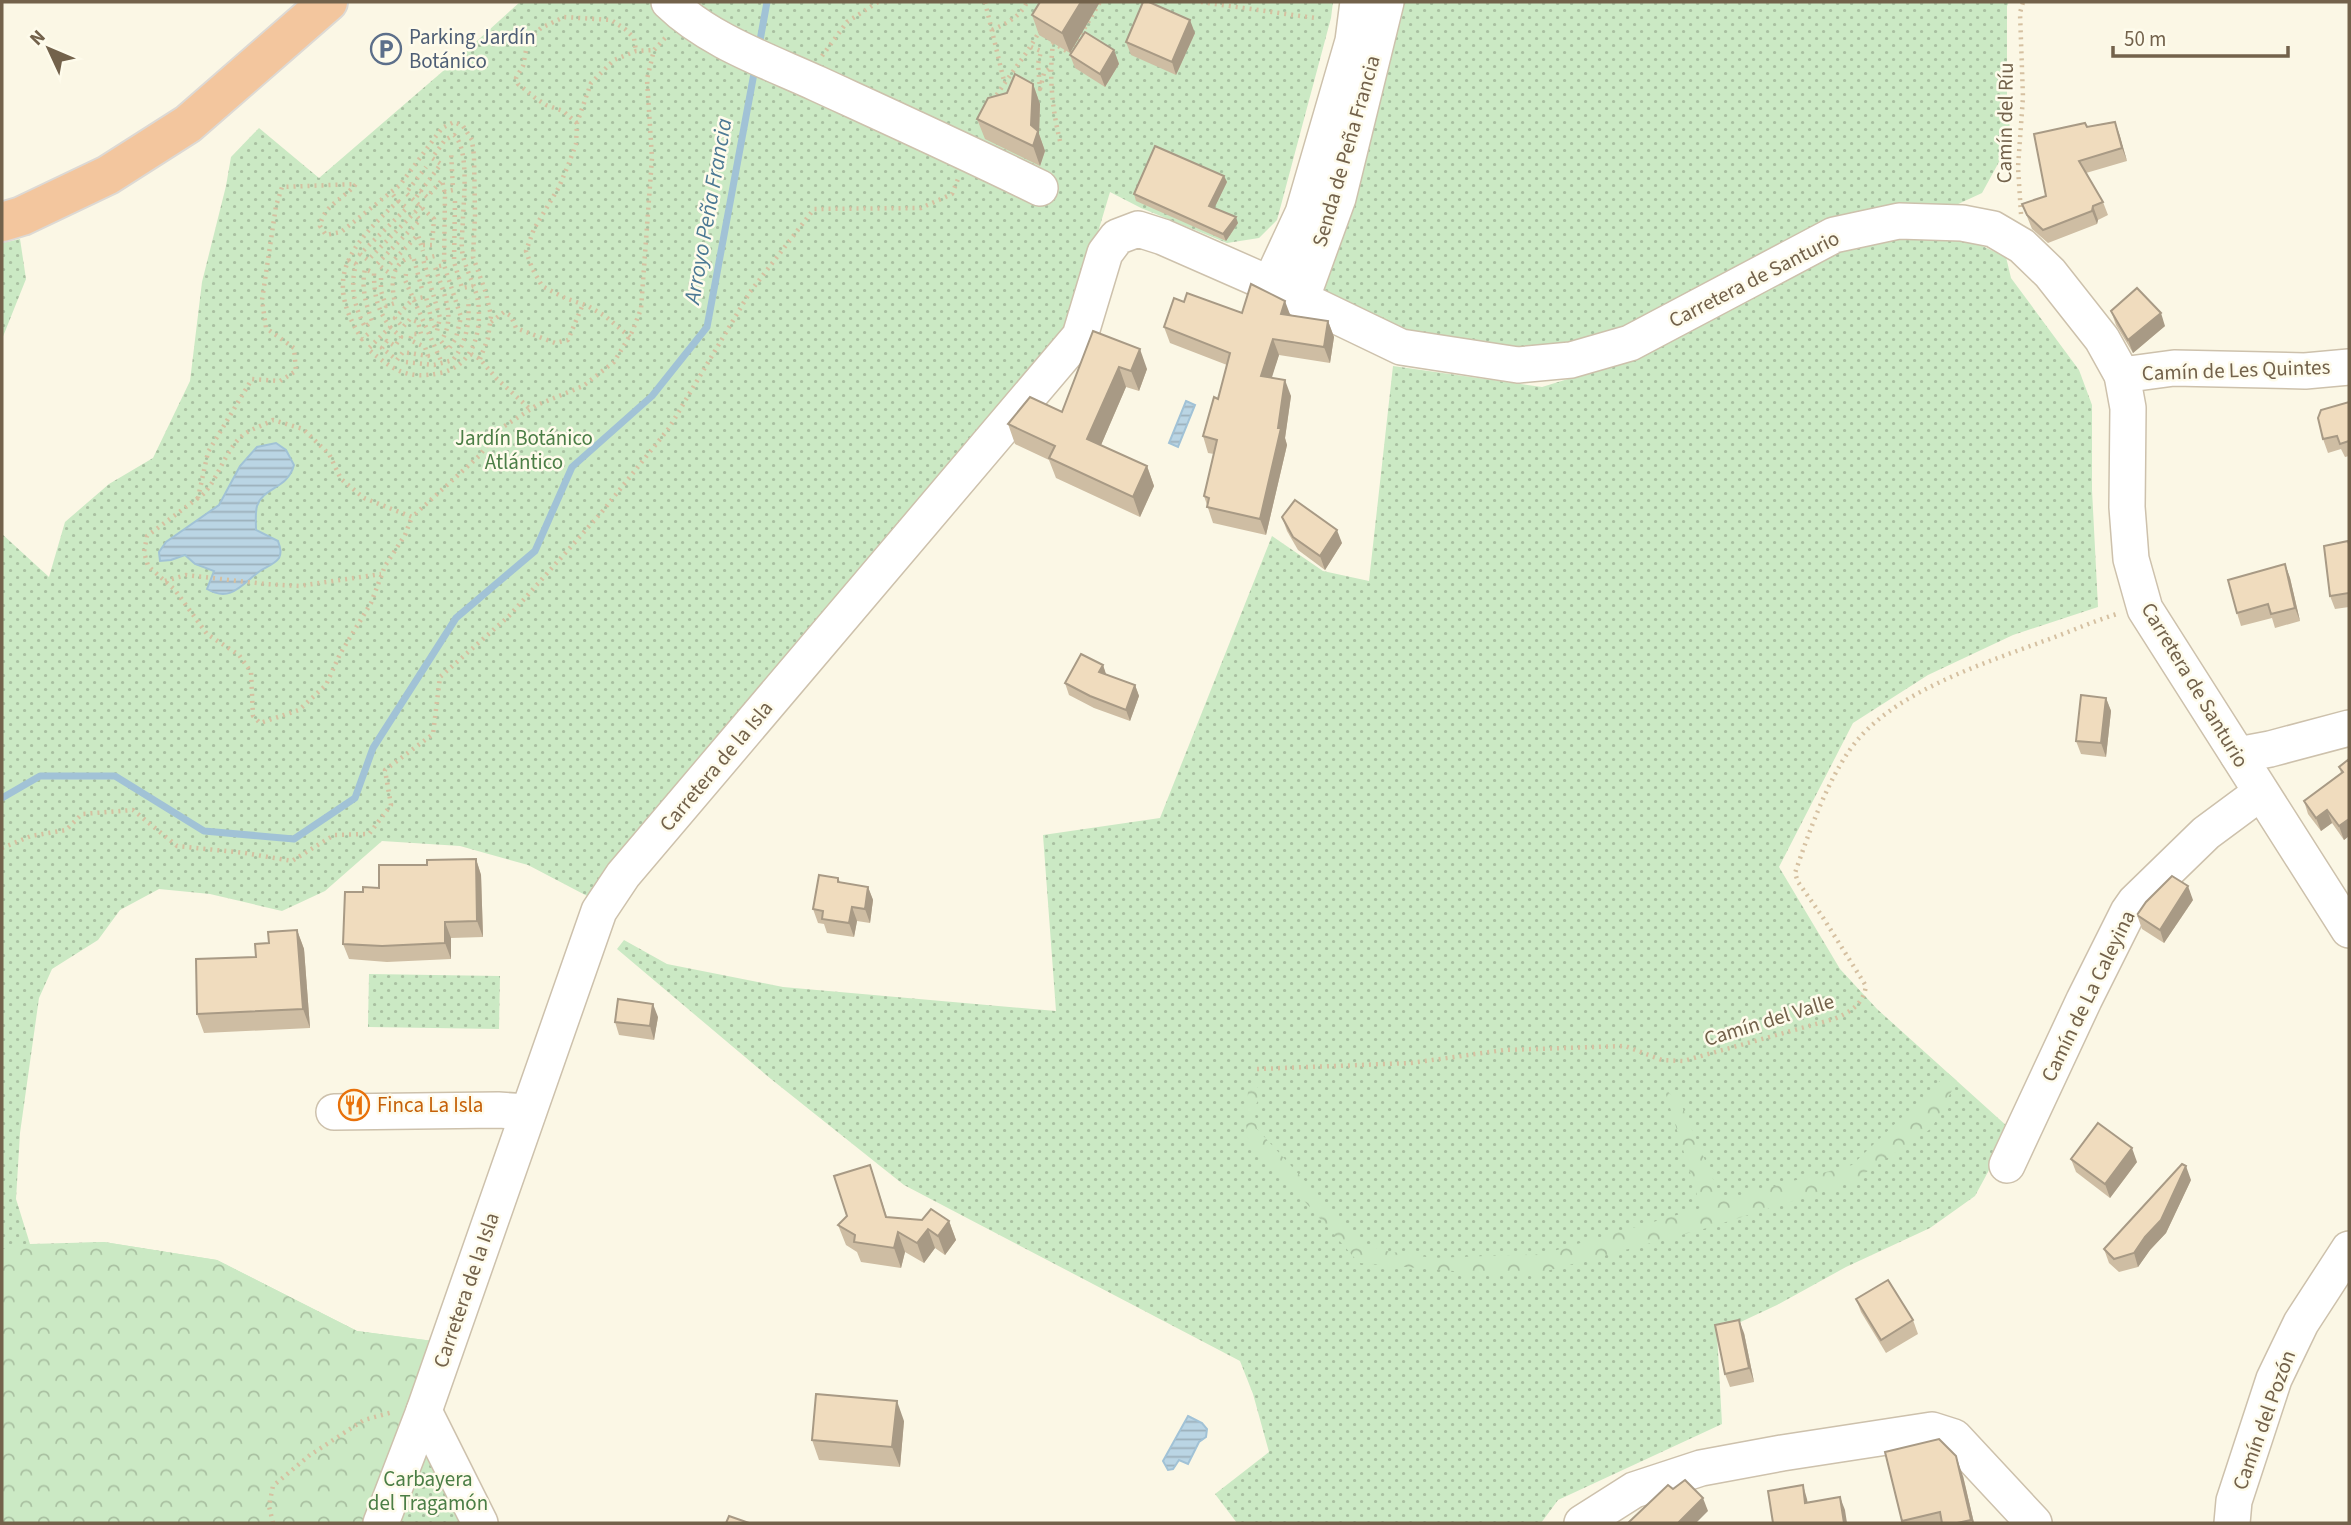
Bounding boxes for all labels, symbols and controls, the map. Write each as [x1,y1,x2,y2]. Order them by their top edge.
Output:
north arrow [14,14,84,84]
scale bar [2113,14,2288,58]
place label: Parking Jardín Botánico [409,22,536,76]
text: N [24,24,52,52]
text: 50 m [2124,24,2166,54]
parking icon: Parking Jardín Botánico [369,32,403,66]
street label: Senda de Peña Francia [1304,52,1388,250]
street label: Camín del Ríu [1989,62,2021,184]
water label: Arroyo Peña Francia [675,116,741,308]
street label: Carretera de Santurio [1663,223,1845,335]
street label: Camín de Les Quintes [2141,352,2331,388]
park label: Jardín Botánico Atlántico [455,423,593,477]
street label: Carretera de Santurio [2134,597,2256,773]
street label: Carretera de la Isla [652,694,780,838]
street label: Camín de La Caleyina [2033,905,2143,1087]
street label: Camín del Valle [1700,986,1838,1054]
restaurant icon: Finca La Isla [337,1088,371,1122]
place label: Finca La Isla [377,1090,483,1120]
street label: Carretera de la Isla [425,1208,507,1372]
street label: Camín del Pozón [2225,1346,2303,1494]
park label: Carbayera del Tragamón [368,1464,488,1518]

